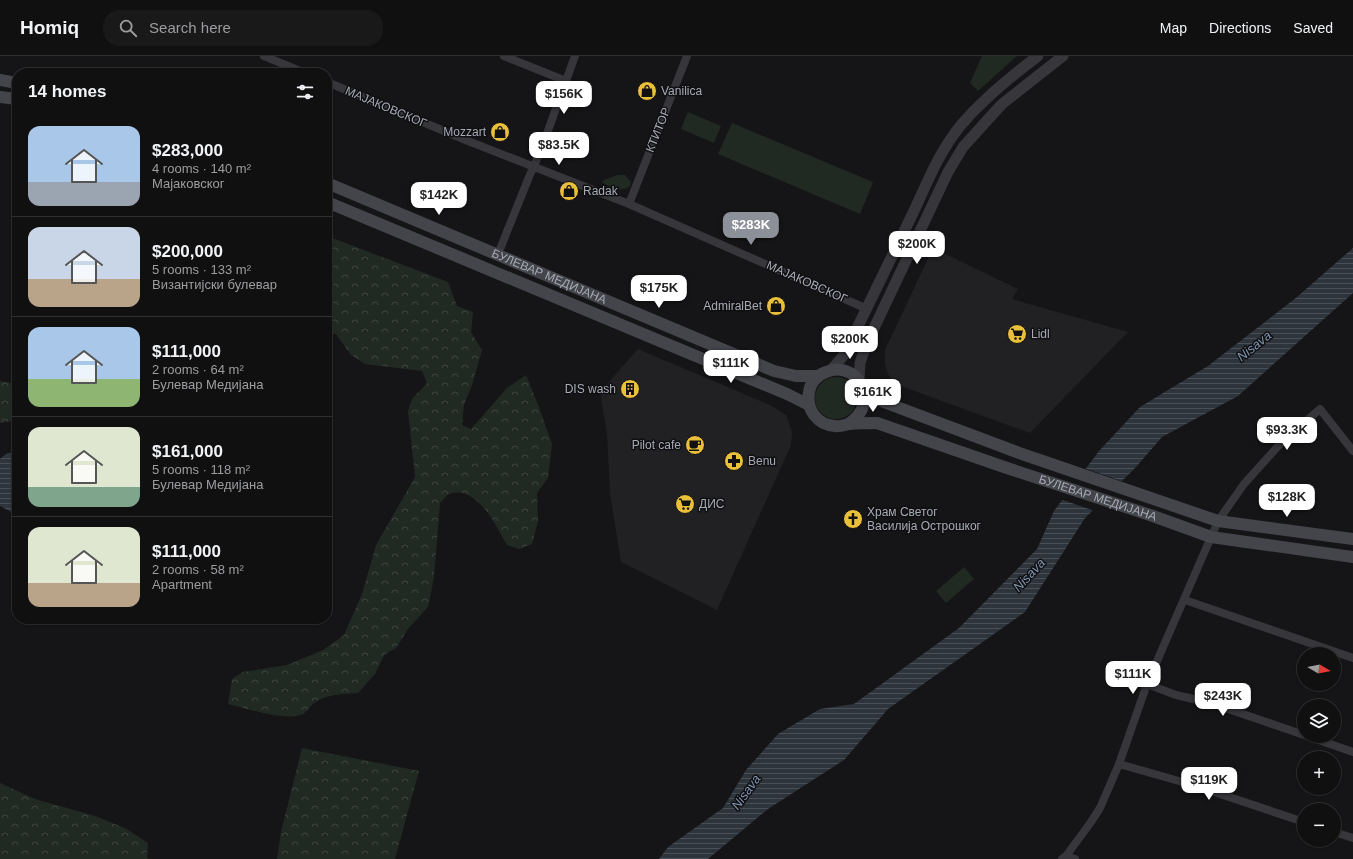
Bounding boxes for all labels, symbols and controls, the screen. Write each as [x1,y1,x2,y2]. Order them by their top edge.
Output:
search box [103,10,383,46]
text: Homiq [20,17,79,38]
icon: search [117,17,139,39]
text: Search here [149,19,231,36]
text: Map [1160,20,1187,36]
text: Directions [1209,20,1271,36]
text: Saved [1293,20,1333,36]
shop icon: Vanilica [636,80,658,102]
icon: filters [294,81,316,103]
pin: $156K [536,81,592,115]
text: 14 homes [28,82,106,101]
street label: МАЈАКОВСКОГ [343,84,429,131]
place label: Vanilica [661,84,702,98]
text: $156K [545,86,583,101]
street label: КТИТОР [643,106,673,154]
shop icon: Mozzart [489,121,511,143]
place label: Mozzart [443,125,487,139]
pin: $83.5K [526,132,592,166]
text: $83.5K [538,137,580,152]
text: $283,000 [152,141,223,160]
icon: home [60,142,108,190]
text: 4 rooms · 140 m² [152,161,251,176]
text: Мајаковског [152,176,224,191]
shop icon: Radak [558,180,580,202]
pin: $142K [411,182,467,216]
place label: Radak [583,184,619,198]
text: $142K [420,187,458,202]
pin: $283K [723,212,779,246]
text: $283K [732,217,770,232]
pin: $200K [889,231,945,265]
text: $200K [898,236,936,251]
text: $200,000 [152,242,223,261]
icon: home [60,243,108,291]
street label: БУЛЕВАР МЕДИЈАНА [490,246,609,307]
street label: МАЈАКОВСКОГ [764,258,850,306]
text: 5 rooms · 133 m² [152,262,251,277]
pin: $175K [631,275,687,309]
text: Византијски булевар [152,277,277,292]
text: $175K [640,280,678,295]
shop icon: AdmiralBet [765,295,787,317]
place label: AdmiralBet [703,299,763,313]
supermarket icon: Lidl [1006,323,1028,345]
pin: $200K [822,326,878,360]
place label: Lidl [1031,327,1050,341]
water label: Nisava [1234,328,1274,364]
text: $200K [831,331,869,346]
text: $111,000 [152,342,221,361]
icon: home [60,343,108,391]
pin: $111K [703,350,759,384]
text: $111K [713,355,749,370]
text: 2 rooms · 64 m² [152,362,244,377]
text: Булевар Медијана [152,377,263,392]
building icon: DIS wash [619,378,641,400]
pin: $161K [845,379,901,413]
place label: DIS wash [565,382,616,396]
text: $161K [854,384,892,399]
pin: $93.3K [1254,417,1320,451]
text: $93.3K [1266,422,1308,437]
cafe icon: Pilot cafe [684,434,706,456]
place label: Pilot cafe [632,438,681,452]
text: $161,000 [152,442,223,461]
icon: home [60,443,108,491]
pharmacy icon: Benu [723,450,745,472]
place label: Benu [748,454,776,468]
text: 5 rooms · 118 m² [152,462,250,477]
street label: БУЛЕВАР МЕДИЈАНА [1037,472,1159,524]
text: Булевар Медијана [152,477,263,492]
pin: $128K [1259,484,1315,518]
text: $128K [1268,489,1306,504]
supermarket icon: ДИС [674,493,696,515]
place label: ДИС [699,497,725,511]
place label: Храм Светог Василија Острошког [867,505,982,533]
church icon: Храм Светог Василија Острошког [842,508,864,530]
text: $111,000 [152,542,221,561]
icon: home [60,543,108,591]
water label: Nisava [1010,555,1048,595]
text: 2 rooms · 58 m² [152,562,244,577]
text: Apartment [152,577,212,592]
north arrow [1297,647,1341,691]
map controls [1297,647,1341,847]
pin: $111K [1105,661,1161,695]
text: $111K [1115,666,1151,681]
pin: $243K [1195,683,1251,717]
text: $243K [1204,688,1242,703]
button: layers [1297,699,1341,743]
button: + [1297,751,1341,795]
pin: $119K [1181,767,1237,801]
water label: Nisava [728,772,764,812]
text: $119K [1190,772,1228,787]
button: − [1297,803,1341,847]

